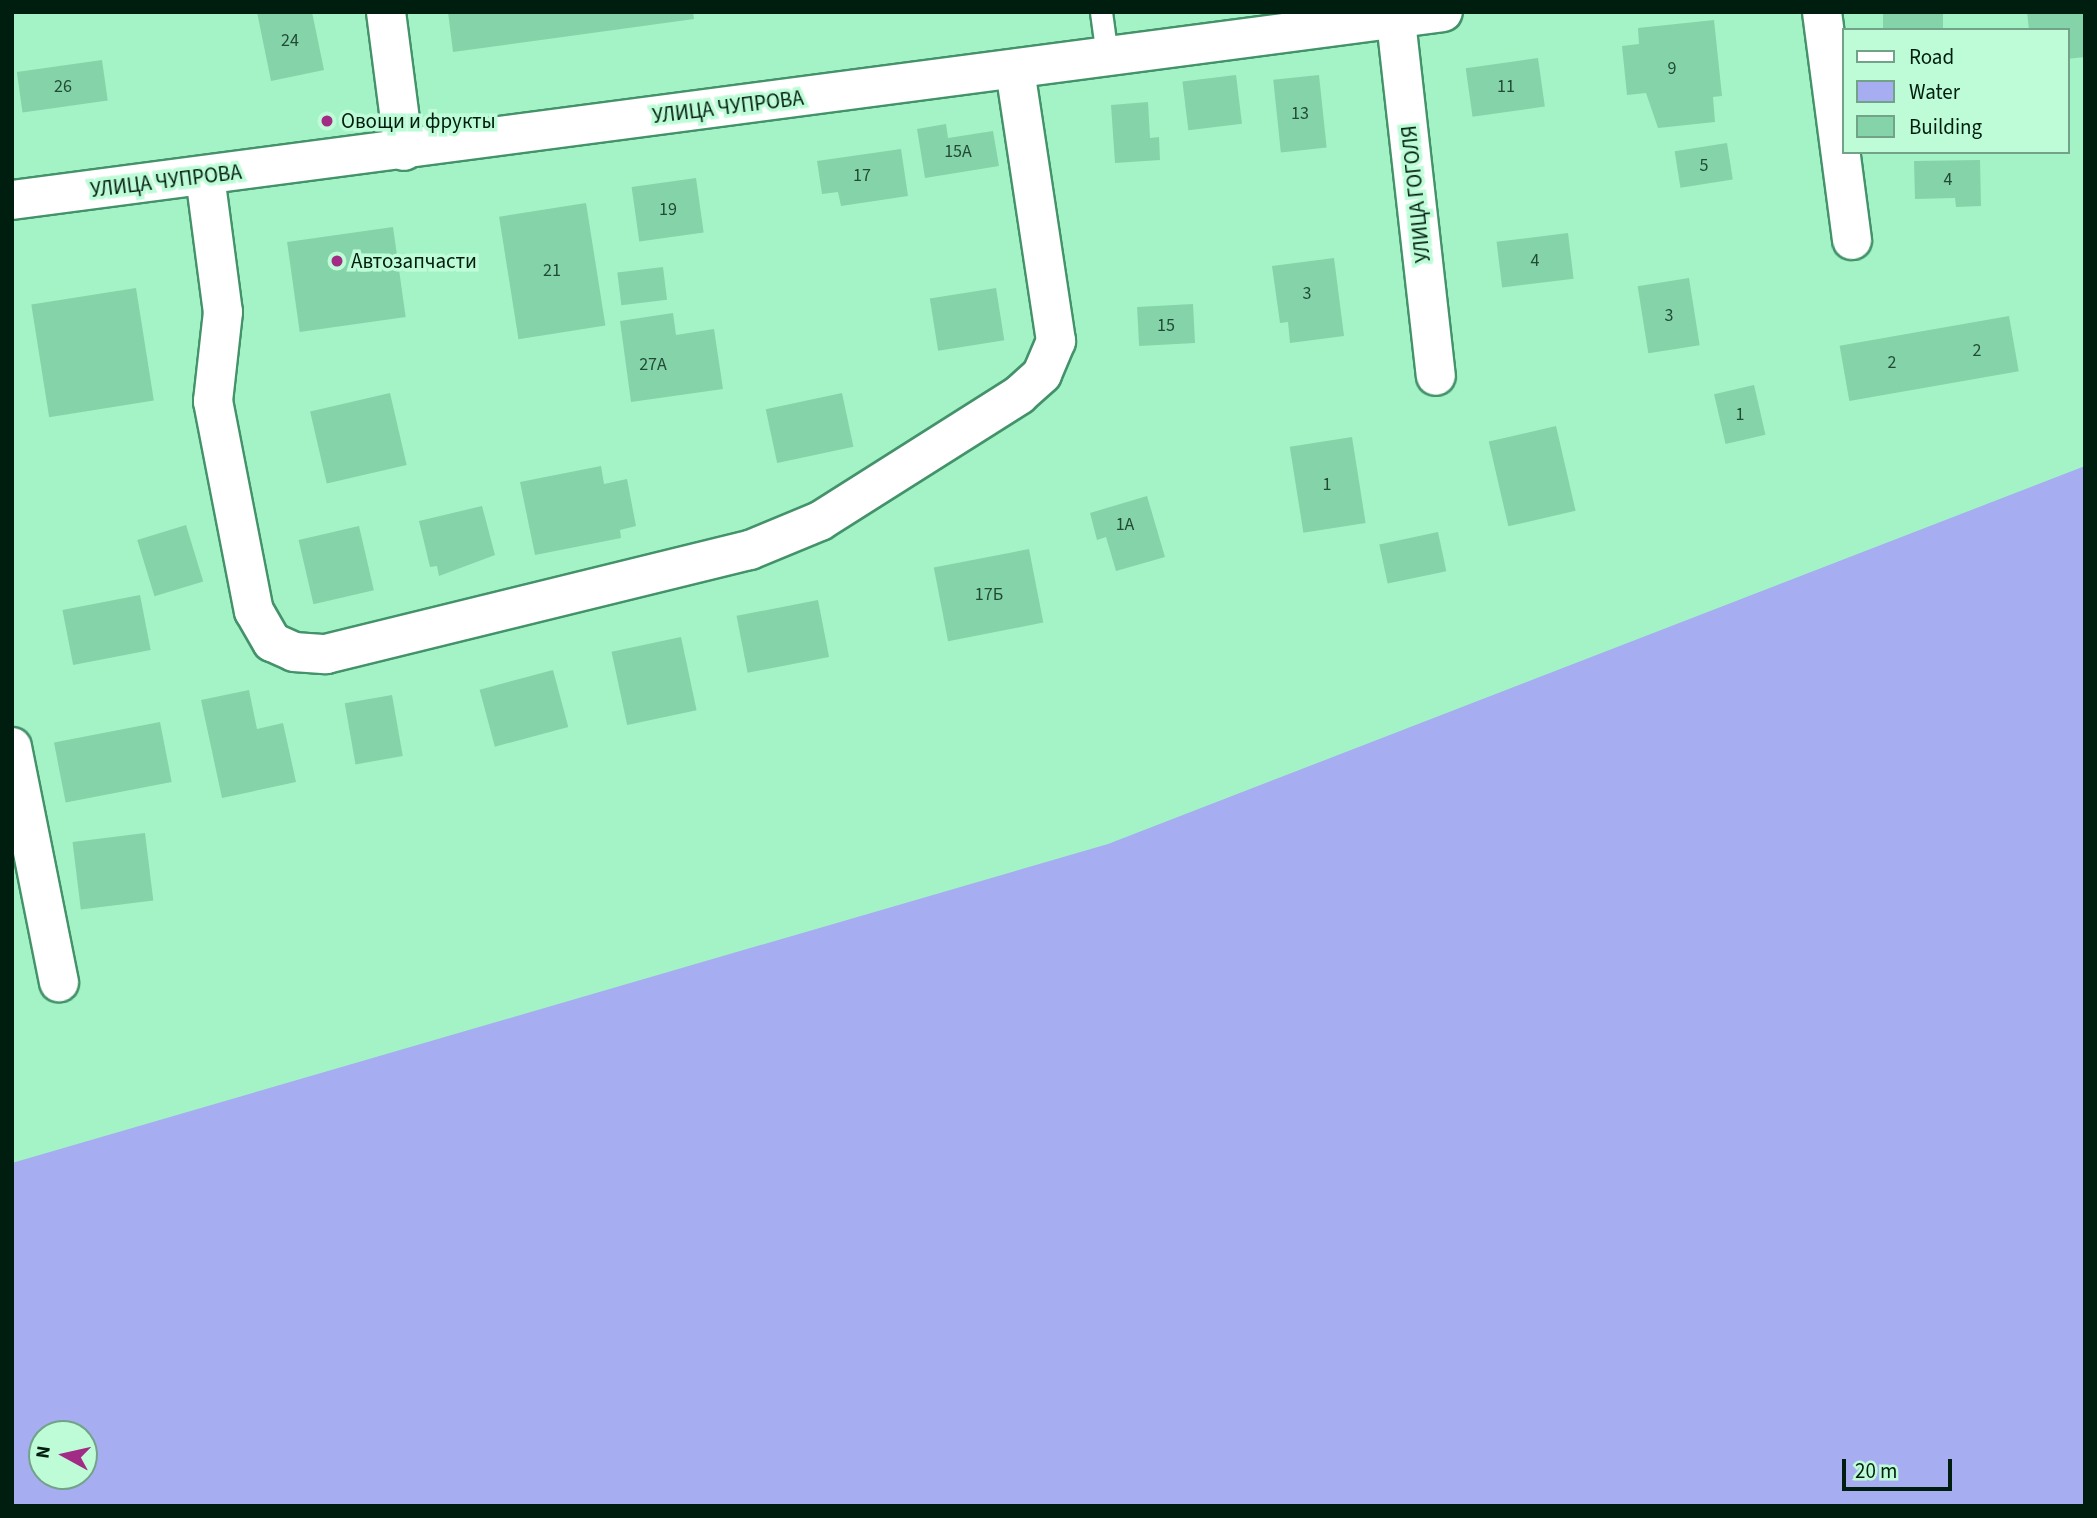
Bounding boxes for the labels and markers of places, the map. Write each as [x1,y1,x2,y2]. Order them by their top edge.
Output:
place label: Овощи и фрукты [341,108,496,134]
marker: Овощи и фрукты [319,113,335,129]
place label: Автозапчасти [351,248,477,274]
marker: Автозапчасти [329,253,345,269]

